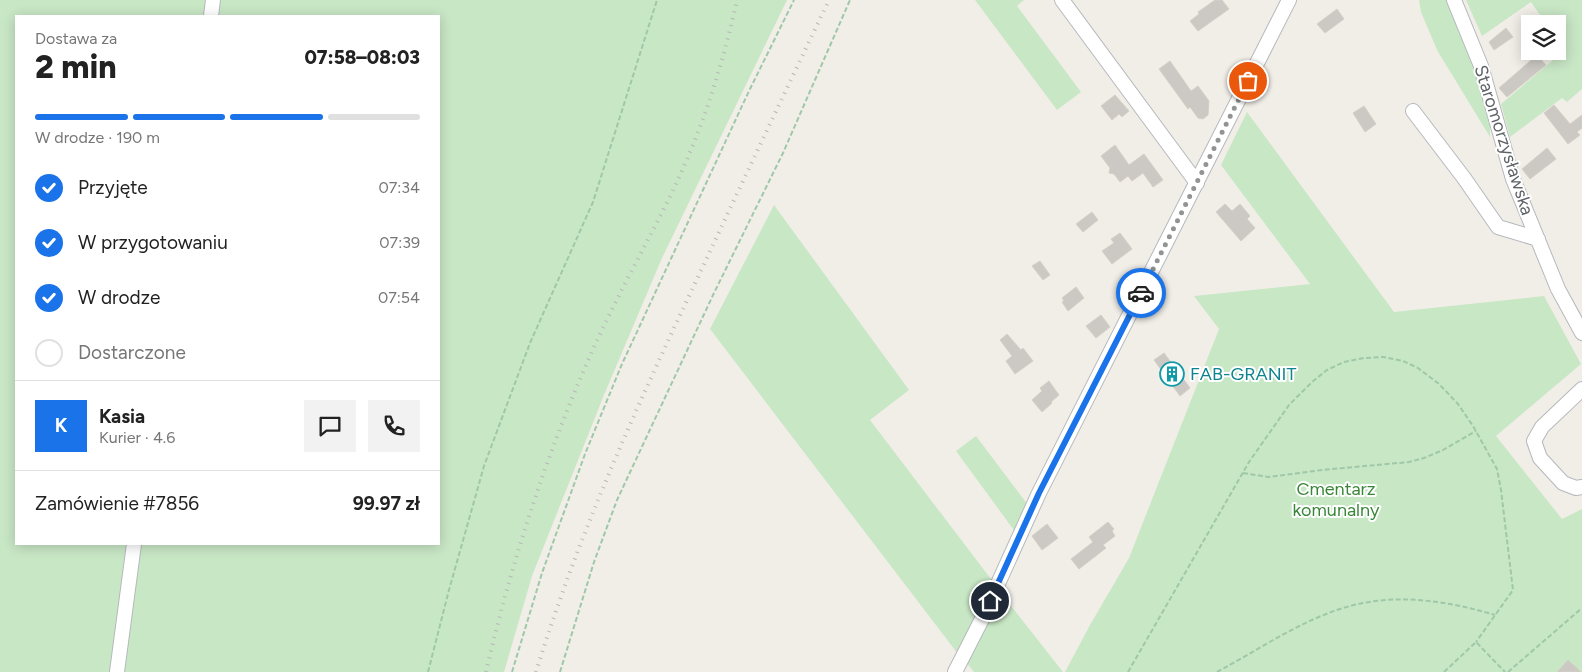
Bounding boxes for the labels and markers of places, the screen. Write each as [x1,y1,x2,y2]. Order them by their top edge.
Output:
pin [1227,60,1269,102]
building icon: FAB-GRANIT [1159,361,1185,387]
place label: FAB-GRANIT [1190,363,1296,385]
pin [969,580,1011,622]

